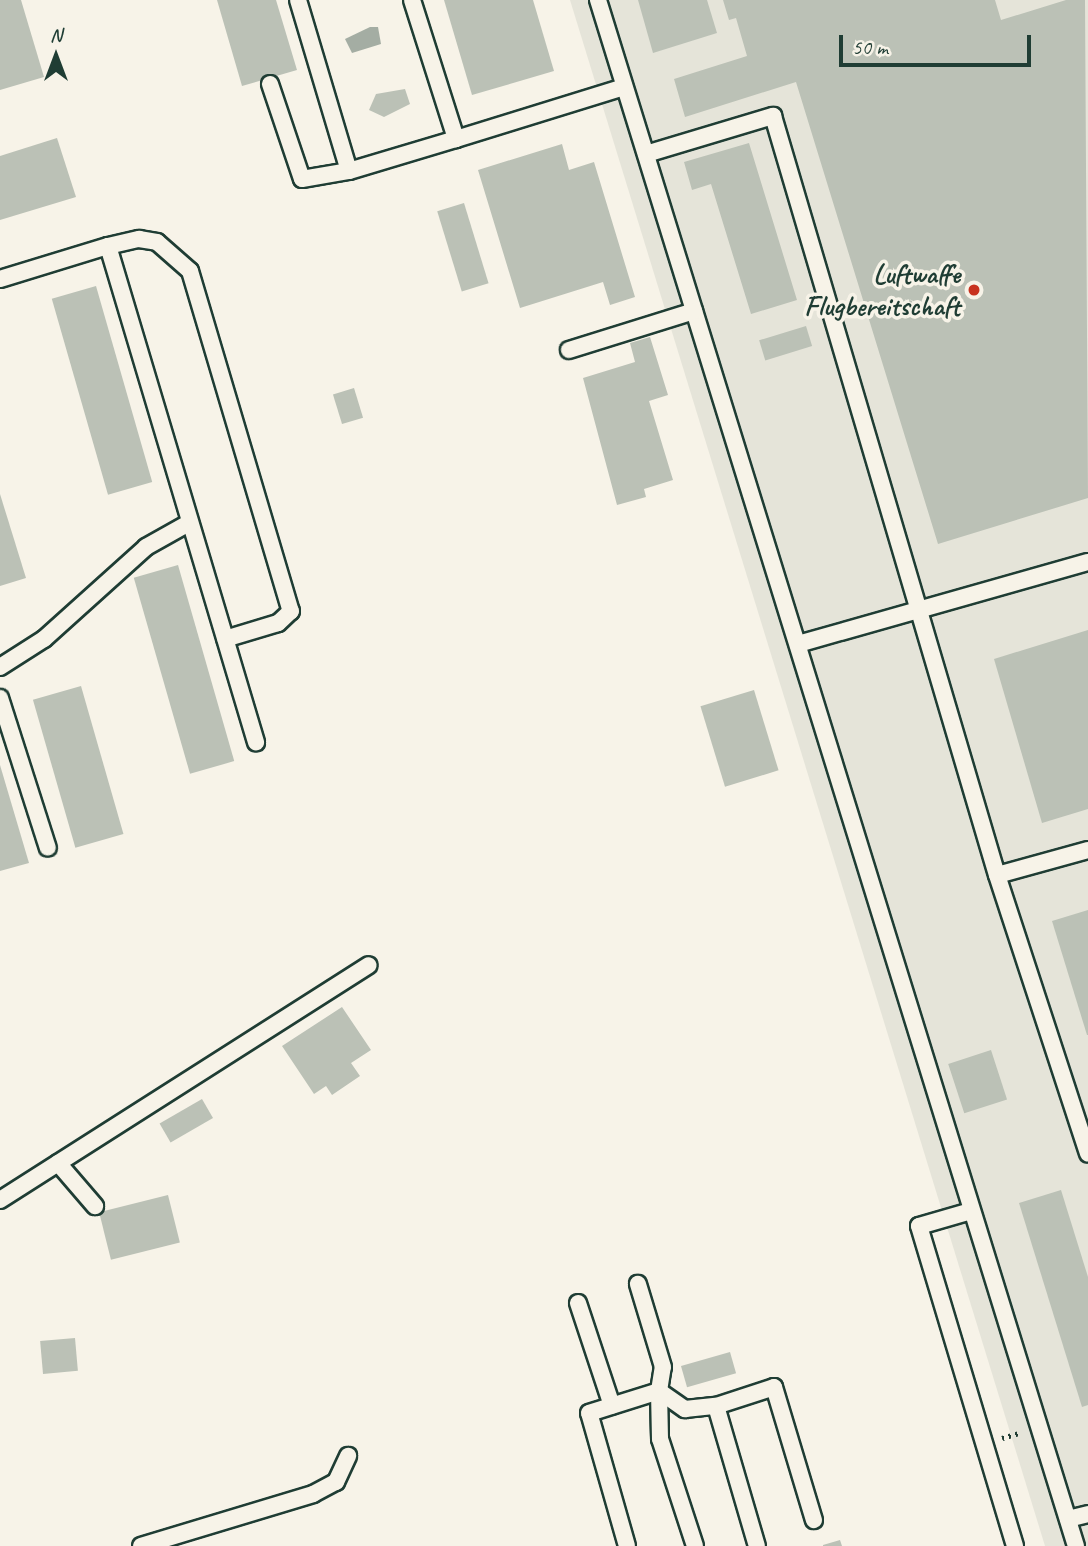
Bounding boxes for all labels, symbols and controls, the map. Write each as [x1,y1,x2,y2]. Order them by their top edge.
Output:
north arrow [21,21,91,91]
scale bar [843,21,1036,65]
text: N [50,23,62,47]
text: 50 m [852,34,888,60]
place label: Luftwaffe Flugbereitschaft [804,257,960,323]
marker: Luftwaffe Flugbereitschaft [966,282,982,298]

